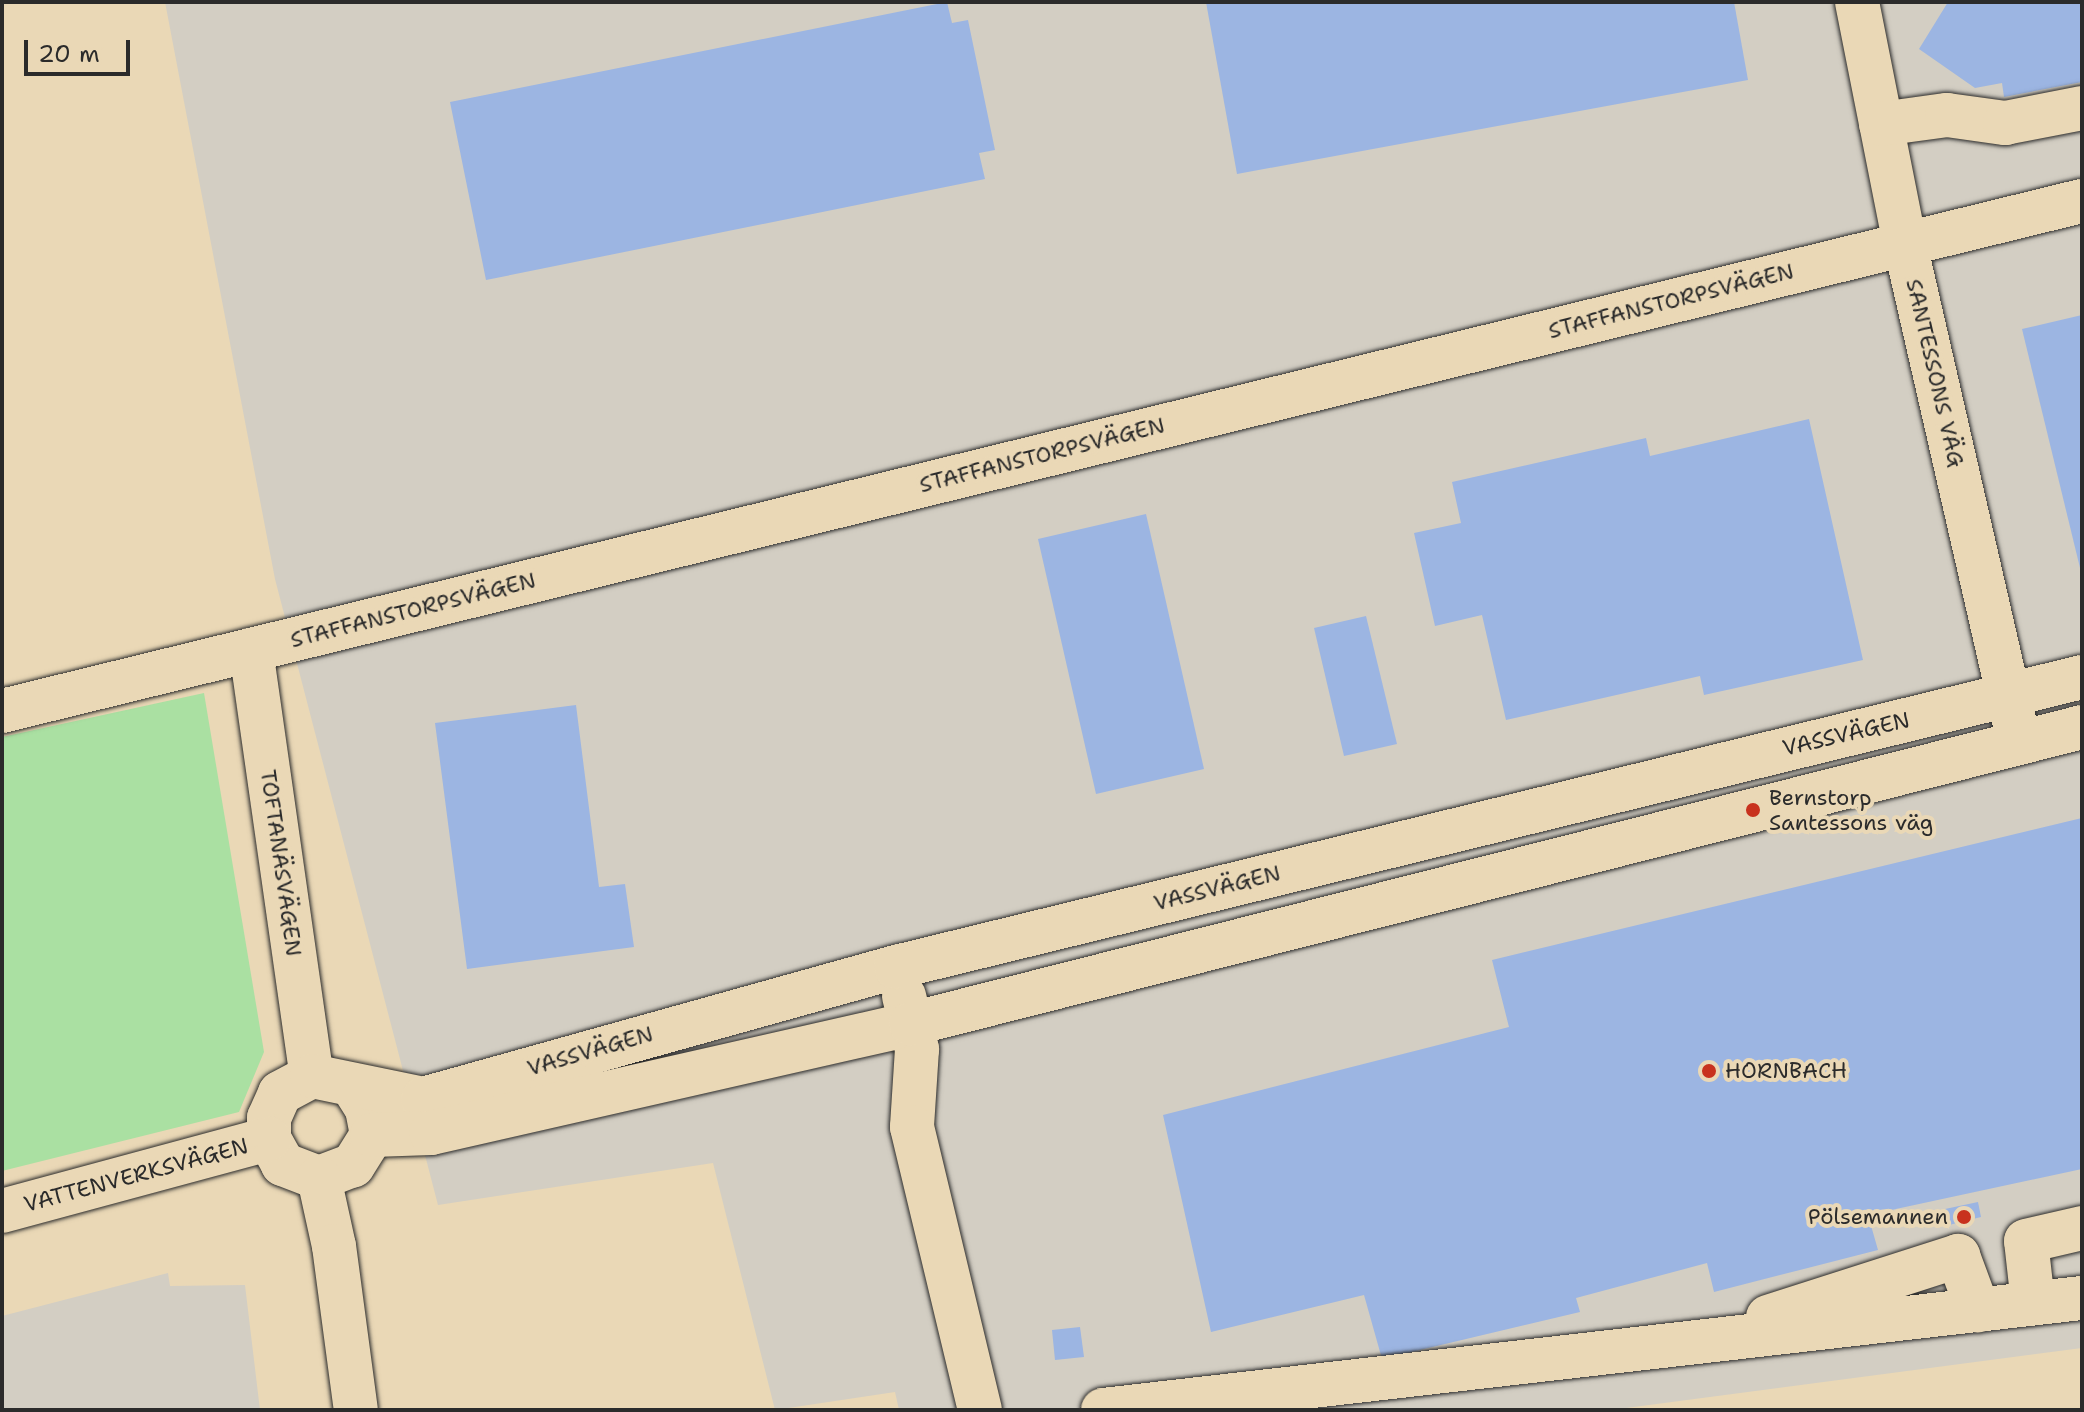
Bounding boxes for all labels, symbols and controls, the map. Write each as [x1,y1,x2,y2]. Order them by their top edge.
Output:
scale bar [28,24,134,74]
text: 20 m [38,38,100,70]
street label: STAFFANSTORPSVÄGEN [1546,258,1796,344]
street label: SANTESSONS VÄG [1900,276,1970,470]
street label: STAFFANSTORPSVÄGEN [917,412,1167,498]
street label: STAFFANSTORPSVÄGEN [288,567,538,653]
street label: VASSVÄGEN [1780,707,1912,761]
street label: TOFTANÄSVÄGEN [255,768,307,958]
place label: Bernstorp Santessons väg [1769,784,1933,836]
marker: Bernstorp Santessons väg [1744,801,1762,819]
street label: VASSVÄGEN [1151,860,1283,916]
street label: VASSVÄGEN [524,1020,656,1082]
place label: HORNBACH [1725,1058,1847,1084]
marker: HORNBACH [1700,1062,1718,1080]
street label: VATTENVERKSVÄGEN [21,1132,251,1218]
place label: Pölsemannen [1808,1204,1948,1230]
marker: Pölsemannen [1955,1208,1973,1226]

